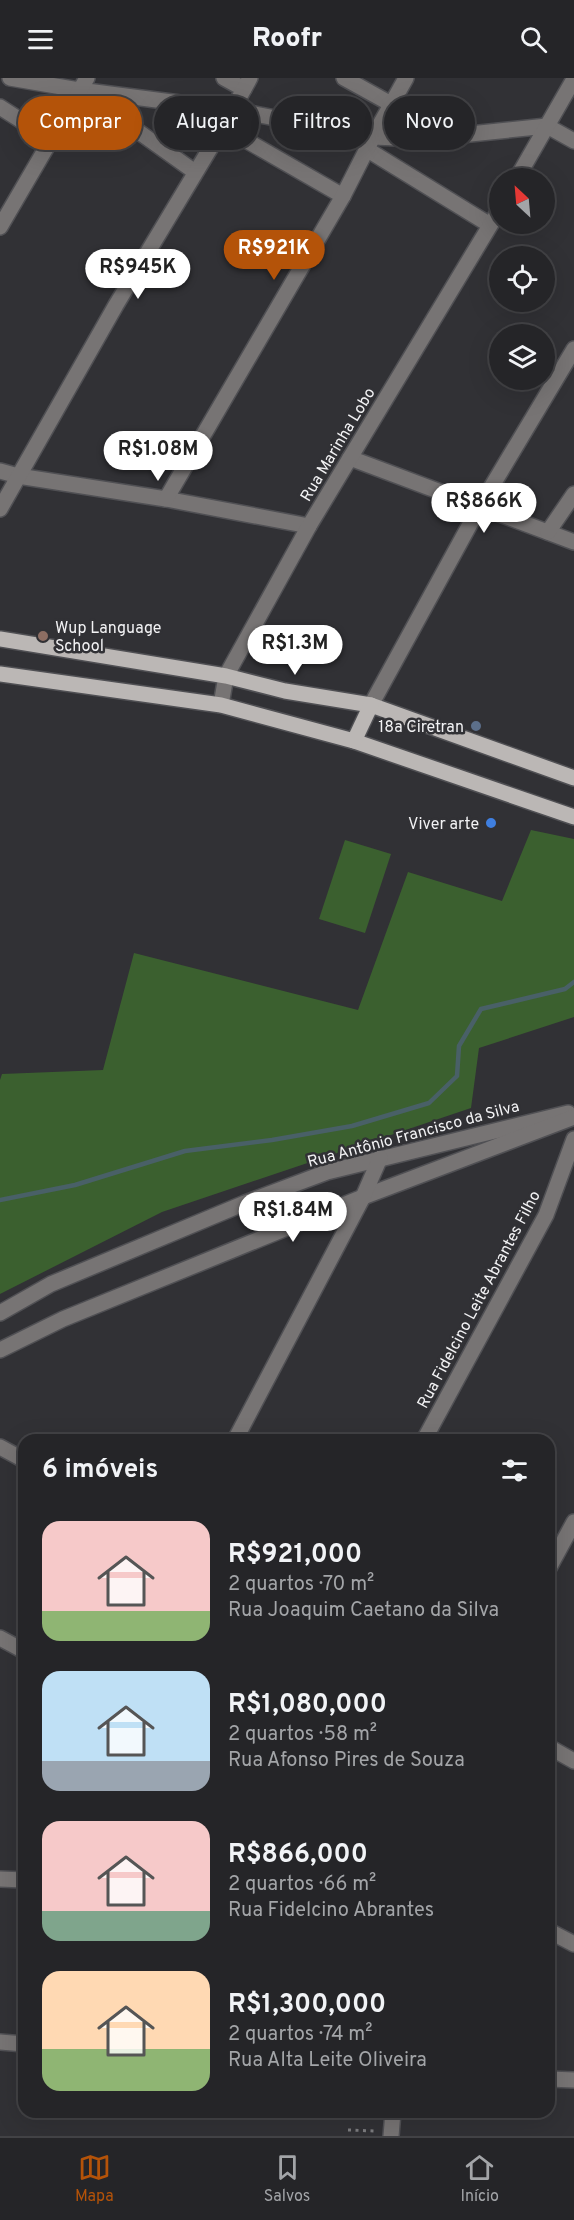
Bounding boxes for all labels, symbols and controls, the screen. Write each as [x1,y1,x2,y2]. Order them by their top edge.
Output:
text: Roofr [252,22,322,56]
icon: menu [24,23,57,56]
icon: search [517,23,550,56]
chip: Comprar [18,96,142,150]
chip: Alugar [154,96,259,150]
chip: Filtros [271,96,372,150]
chip: Novo [384,96,475,150]
north arrow [489,168,555,234]
map controls [489,168,555,390]
pin: R$921K [225,230,323,281]
text: R$921K [238,236,310,262]
button: locate [489,246,555,312]
pin: R$945K [89,249,187,300]
text: R$945K [99,255,177,281]
button: layers [489,324,555,390]
street label: Rua Marinha Lobo [297,384,381,506]
pin: R$1.08M [103,431,213,482]
text: R$1.08M [118,437,198,463]
pin: R$866K [435,483,533,534]
text: R$866K [445,489,523,515]
place label: Wup Language School [55,619,161,657]
pin: R$1.3M [246,625,344,676]
marker: Wup Language School [36,629,50,643]
text: R$1.3M [262,631,328,657]
place label: 18a Ciretran [378,718,464,738]
marker: 18a Ciretran [469,719,483,733]
place label: Viver arte [408,815,479,835]
marker: Viver arte [484,816,498,830]
street label: Rua Antônio Francisco da Silva [305,1097,522,1173]
street label: Rua Fidelcino Leite Abrantes Filho [414,1188,546,1412]
pin: R$1.84M [238,1192,348,1243]
text: R$1.84M [253,1198,333,1224]
text: 6 imóveis [42,1454,158,1487]
icon: filters [498,1454,531,1487]
text: R$921,000 [228,1539,362,1572]
icon: home [90,1545,162,1617]
text: 2 quartos · 70 m² [228,1572,374,1598]
text: Rua Joaquim Caetano da Silva [228,1598,499,1624]
text: R$1,080,000 [228,1689,387,1722]
icon: home [90,1695,162,1767]
text: 2 quartos · 58 m² [228,1722,377,1748]
text: Rua Afonso Pires de Souza [228,1748,465,1774]
text: R$866,000 [228,1839,368,1872]
icon: home [90,1845,162,1917]
text: 2 quartos · 66 m² [228,1872,376,1898]
text: Rua Fidelcino Abrantes [228,1898,434,1924]
text: R$1,300,000 [228,1989,386,2022]
icon: home [90,1995,162,2067]
text: 2 quartos · 74 m² [228,2022,373,2048]
text: Rua Alta Leite Oliveira [228,2048,427,2074]
tab: Mapa [75,2151,114,2207]
tab: Salvos [264,2151,310,2207]
tab: Início [460,2151,499,2207]

